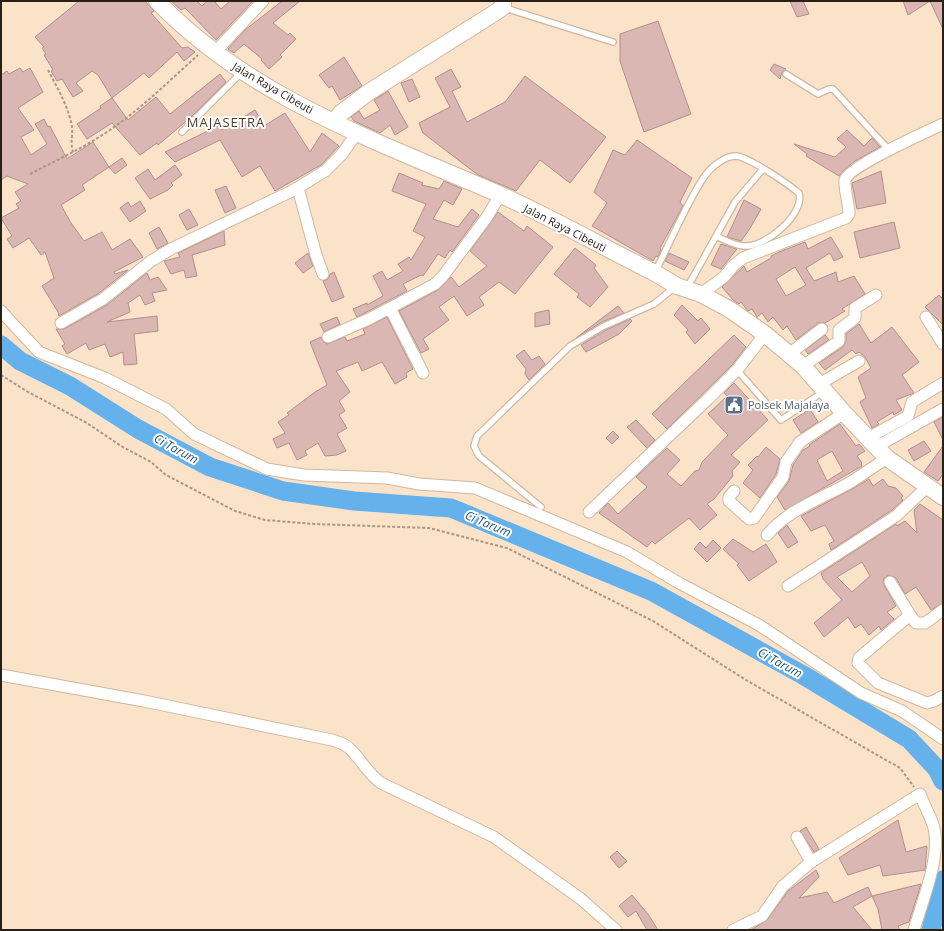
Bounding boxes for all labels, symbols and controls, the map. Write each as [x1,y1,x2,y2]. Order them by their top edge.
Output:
street label: Jalan Raya Cibeuti [229,58,316,117]
district label: MAJASETRA [187,113,265,131]
street label: Jalan Raya Cibeuti [520,200,609,255]
public building icon: Polsek Majalaya [723,394,745,416]
place label: Polsek Majalaya [748,397,829,412]
water label: Ci Tarum [151,429,201,468]
water label: Ci Tarum [463,506,514,541]
water label: Ci Tarum [755,643,805,682]

